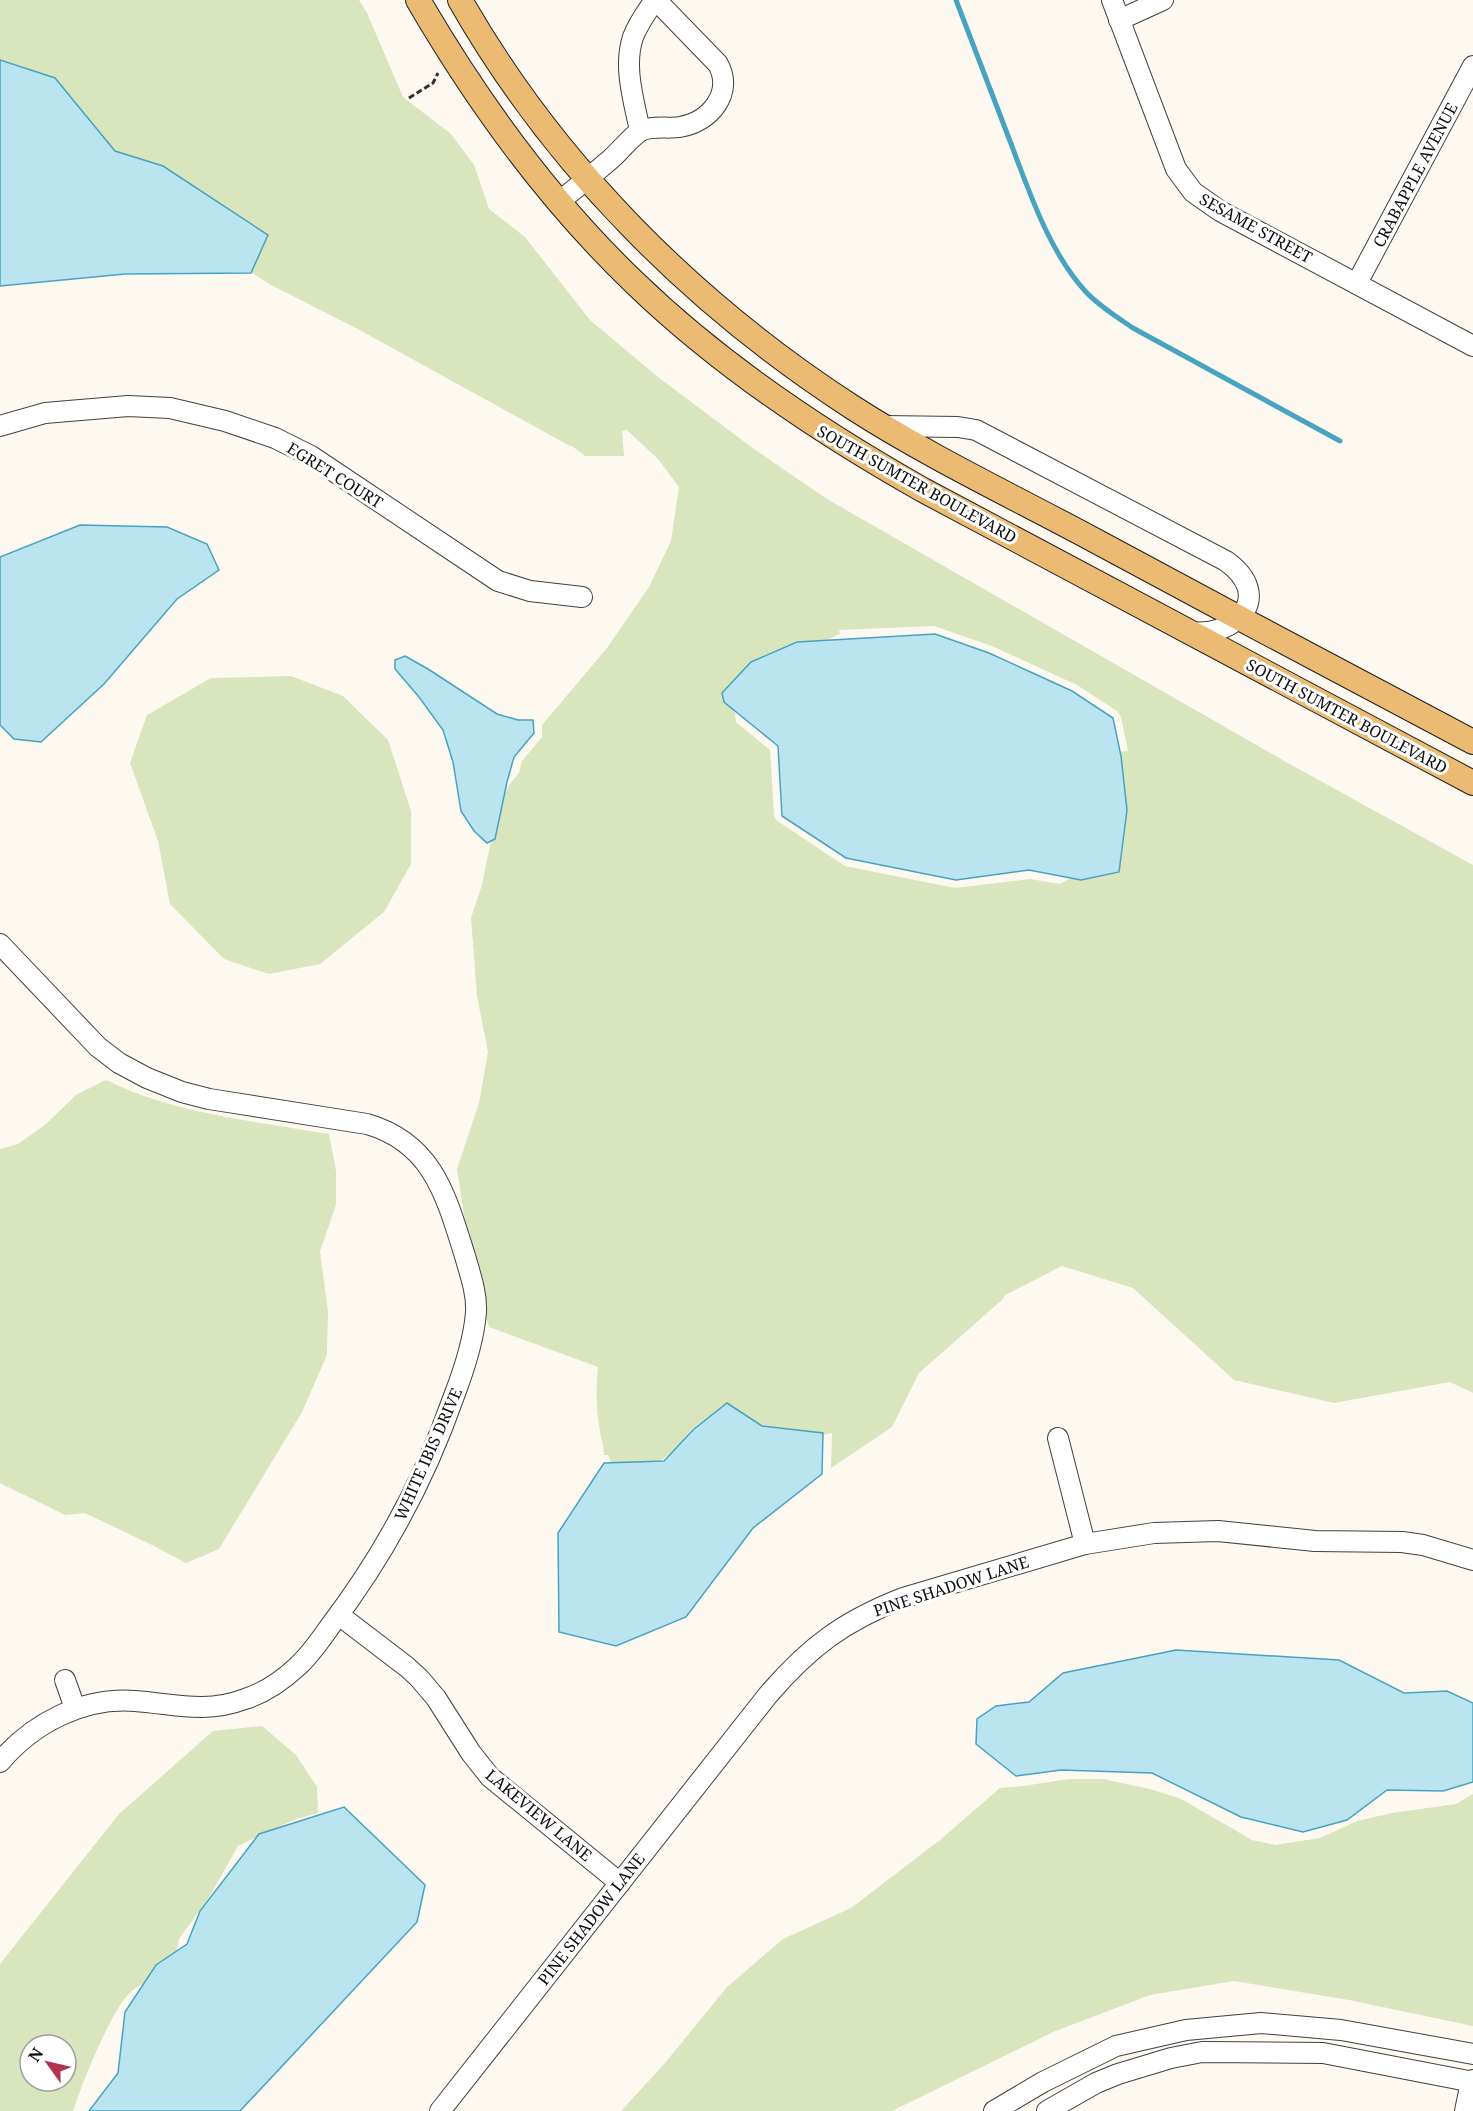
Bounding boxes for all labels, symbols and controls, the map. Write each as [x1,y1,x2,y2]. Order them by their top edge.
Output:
street label: CRABAPPLE AVENUE [1368,99,1462,251]
street label: SESAME STREET [1196,188,1317,268]
street label: SOUTH SUMTER BOULEVARD [813,420,1021,548]
street label: EGRET COURT [283,437,387,513]
street label: SOUTH SUMTER BOULEVARD [1243,654,1451,778]
street label: WHITE IBIS DRIVE [389,1384,467,1524]
street label: PINE SHADOW LANE [871,1550,1031,1622]
street label: LAKEVIEW LANE [481,1764,597,1866]
street label: PINE SHADOW LANE [532,1848,650,1990]
north arrow [18,2033,78,2093]
text: N [23,2043,48,2066]

